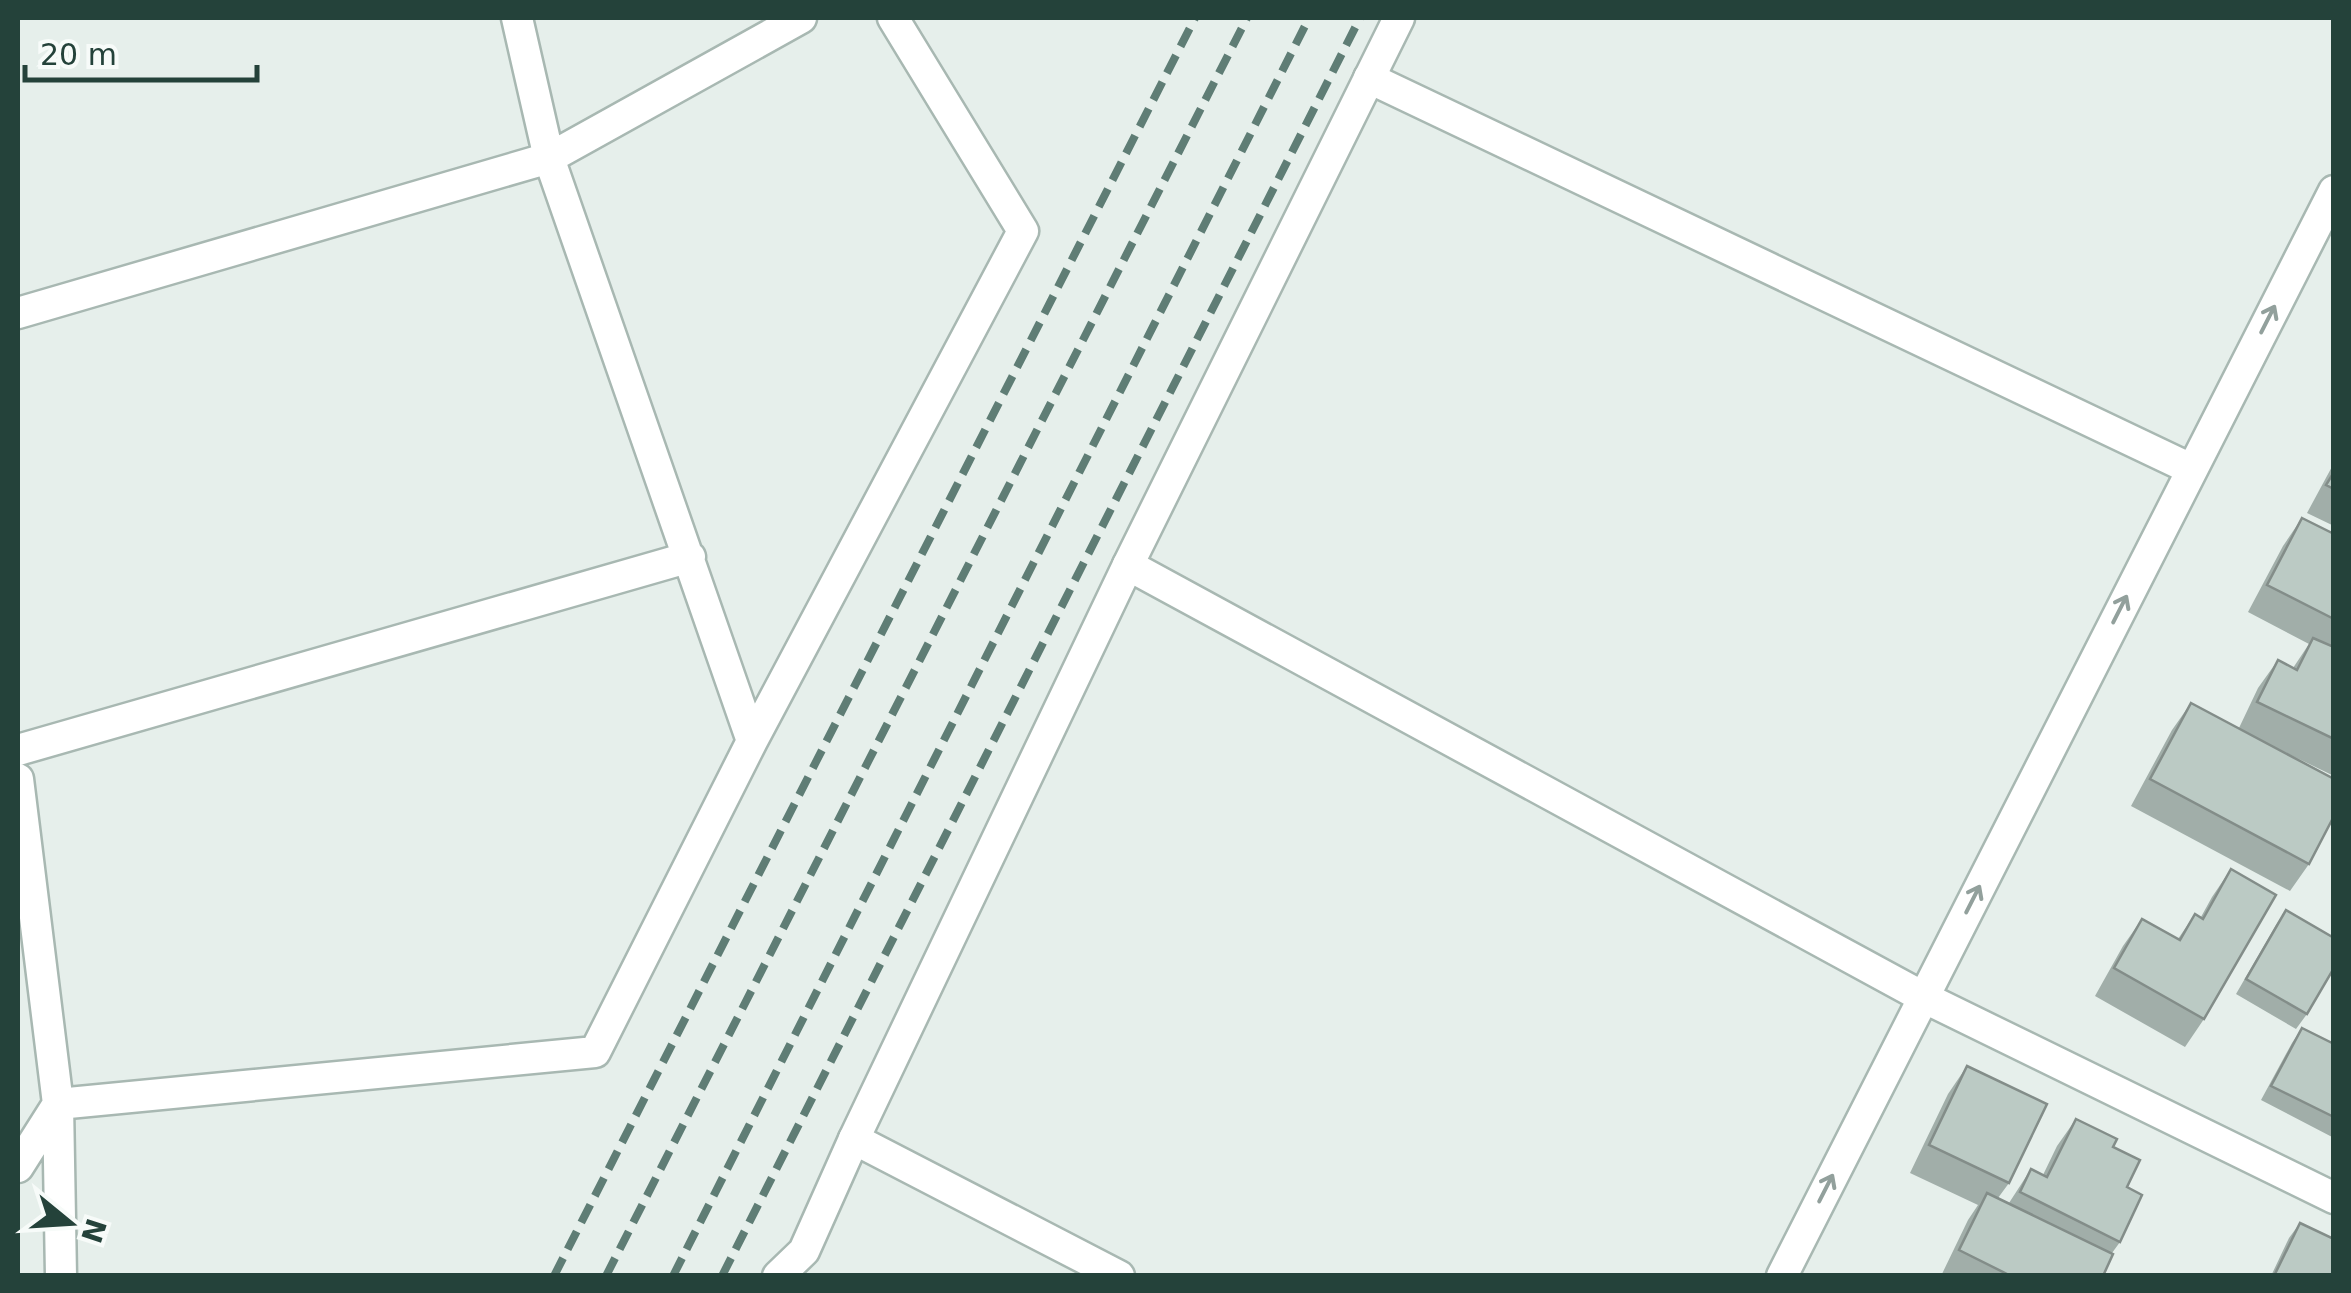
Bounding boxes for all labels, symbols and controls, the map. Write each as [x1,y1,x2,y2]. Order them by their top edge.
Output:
scale bar [25,20,258,82]
text: 20 m [40,37,117,72]
one-way arrow [2259,305,2278,335]
one-way arrow [2111,595,2130,624]
one-way arrow [1964,884,1983,914]
north arrow [20,1173,120,1273]
one-way arrow [1817,1174,1836,1204]
text: N [74,1214,113,1247]

